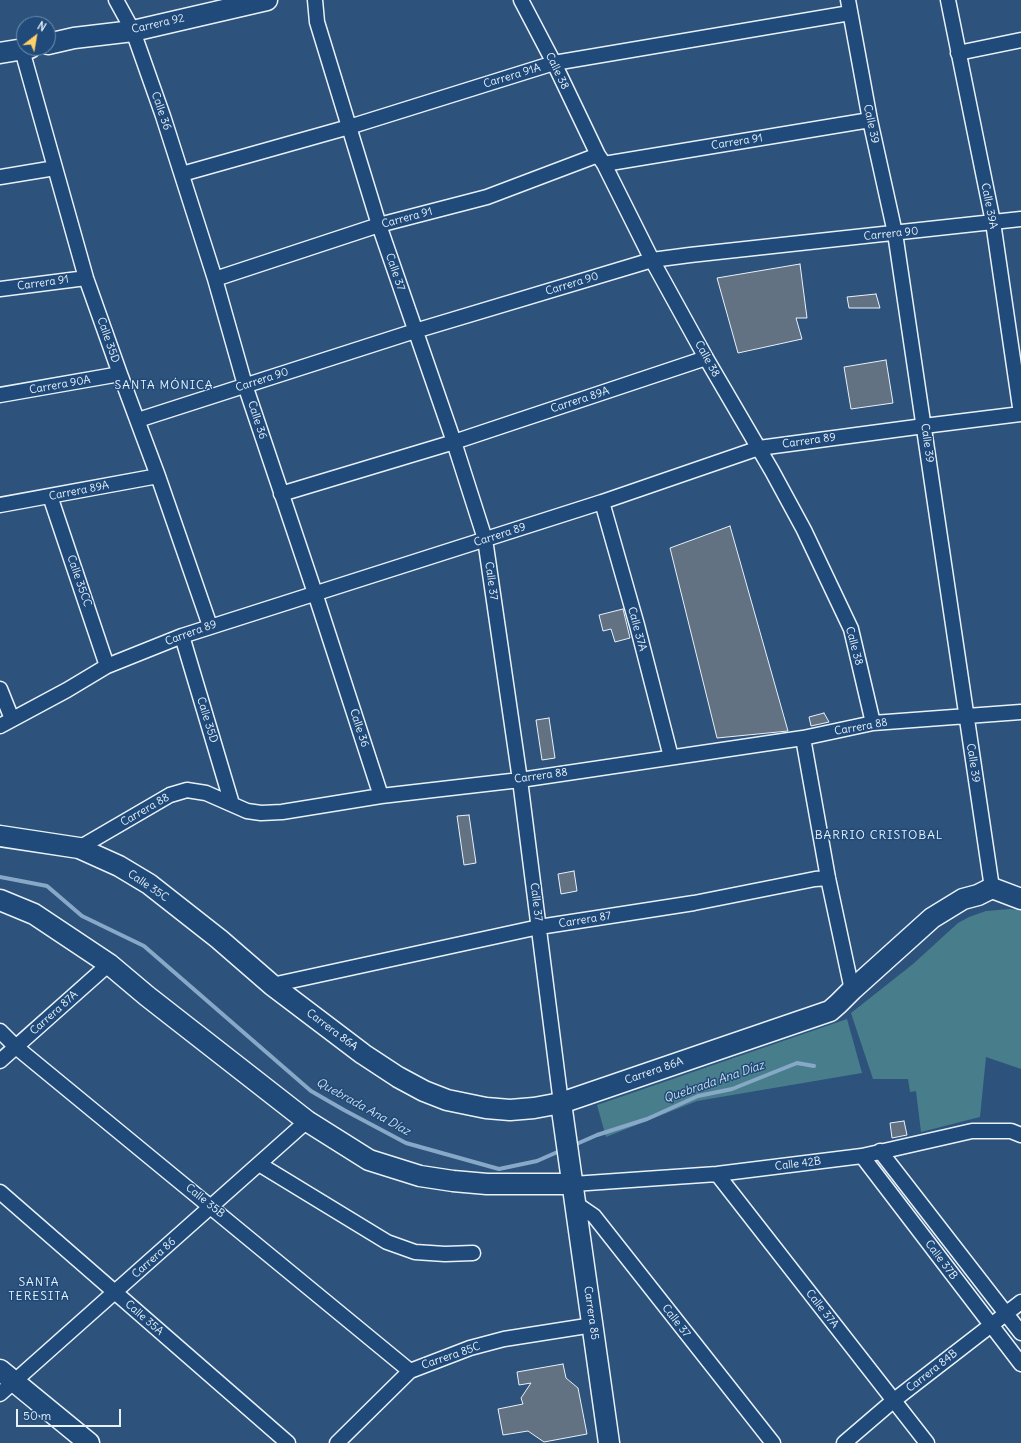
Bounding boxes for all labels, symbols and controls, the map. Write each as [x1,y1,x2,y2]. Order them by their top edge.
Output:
street label: Carrera 92 [130,12,186,36]
north arrow [16,16,56,56]
text: N [35,19,49,35]
street label: Calle 38 [542,50,572,92]
street label: Carrera 91A [482,61,542,91]
street label: Calle 36 [148,90,174,132]
street label: Calle 39 [860,103,882,145]
street label: Carrera 91 [710,131,764,153]
street label: Calle 39A [978,182,1000,230]
street label: Carrera 91 [380,205,434,231]
street label: Carrera 90 [863,225,919,243]
street label: Calle 37 [382,252,408,292]
street label: Carrera 90 [544,270,600,298]
street label: Carrera 91 [16,273,70,293]
street label: Calle 35D [94,316,122,364]
street label: Calle 38 [692,339,722,379]
street label: Carrera 90 [234,365,290,395]
street label: Carrera 90A [28,373,92,397]
district label: SANTA MÓNICA [115,379,213,393]
street label: Carrera 89A [549,384,611,416]
street label: Calle 36 [245,399,269,441]
street label: Calle 39 [918,423,936,463]
street label: Carrera 89 [781,431,837,451]
street label: Carrera 89A [48,479,110,503]
street label: Carrera 89 [472,520,528,550]
street label: Calle 35CC [64,553,94,609]
street label: Calle 37 [482,561,500,601]
street label: Calle 37A [625,605,649,653]
street label: Carrera 89 [163,618,219,648]
street label: Calle 38 [843,625,865,667]
street label: Calle 35D [194,695,220,745]
street label: Calle 36 [347,707,371,749]
street label: Carrera 88 [833,716,889,738]
street label: Calle 39 [963,742,983,784]
street label: Carrera 88 [513,766,569,786]
street label: Carrera 88 [118,791,172,829]
district label: BARRIO CRISTOBAL [815,829,943,843]
street label: Calle 35C [125,867,171,905]
street label: Calle 37 [527,882,545,922]
street label: Carrera 87 [558,909,612,931]
street label: Carrera 87A [27,988,81,1038]
street label: Carrera 86A [304,1006,360,1054]
street label: Carrera 86A [623,1055,685,1087]
water label: Quebrada Ana Díaz [662,1058,766,1106]
water label: Quebrada Ana Díaz [313,1075,413,1139]
street label: Calle 42B [774,1155,822,1173]
street label: Calle 35B [183,1181,227,1221]
street label: Carrera 86 [130,1235,178,1281]
street label: Calle 37B [922,1238,960,1282]
district label: SANTA TERESITA [8,1276,70,1304]
street label: Carrera 85 [581,1285,601,1341]
street label: Calle 37A [803,1287,841,1331]
street label: Calle 35A [122,1298,166,1338]
street label: Calle 37 [659,1302,693,1340]
street label: Carrera 85C [420,1340,482,1372]
street label: Carrera 84B [904,1347,960,1395]
scale bar [18,1401,123,1427]
text: 50 m [23,1408,51,1423]

